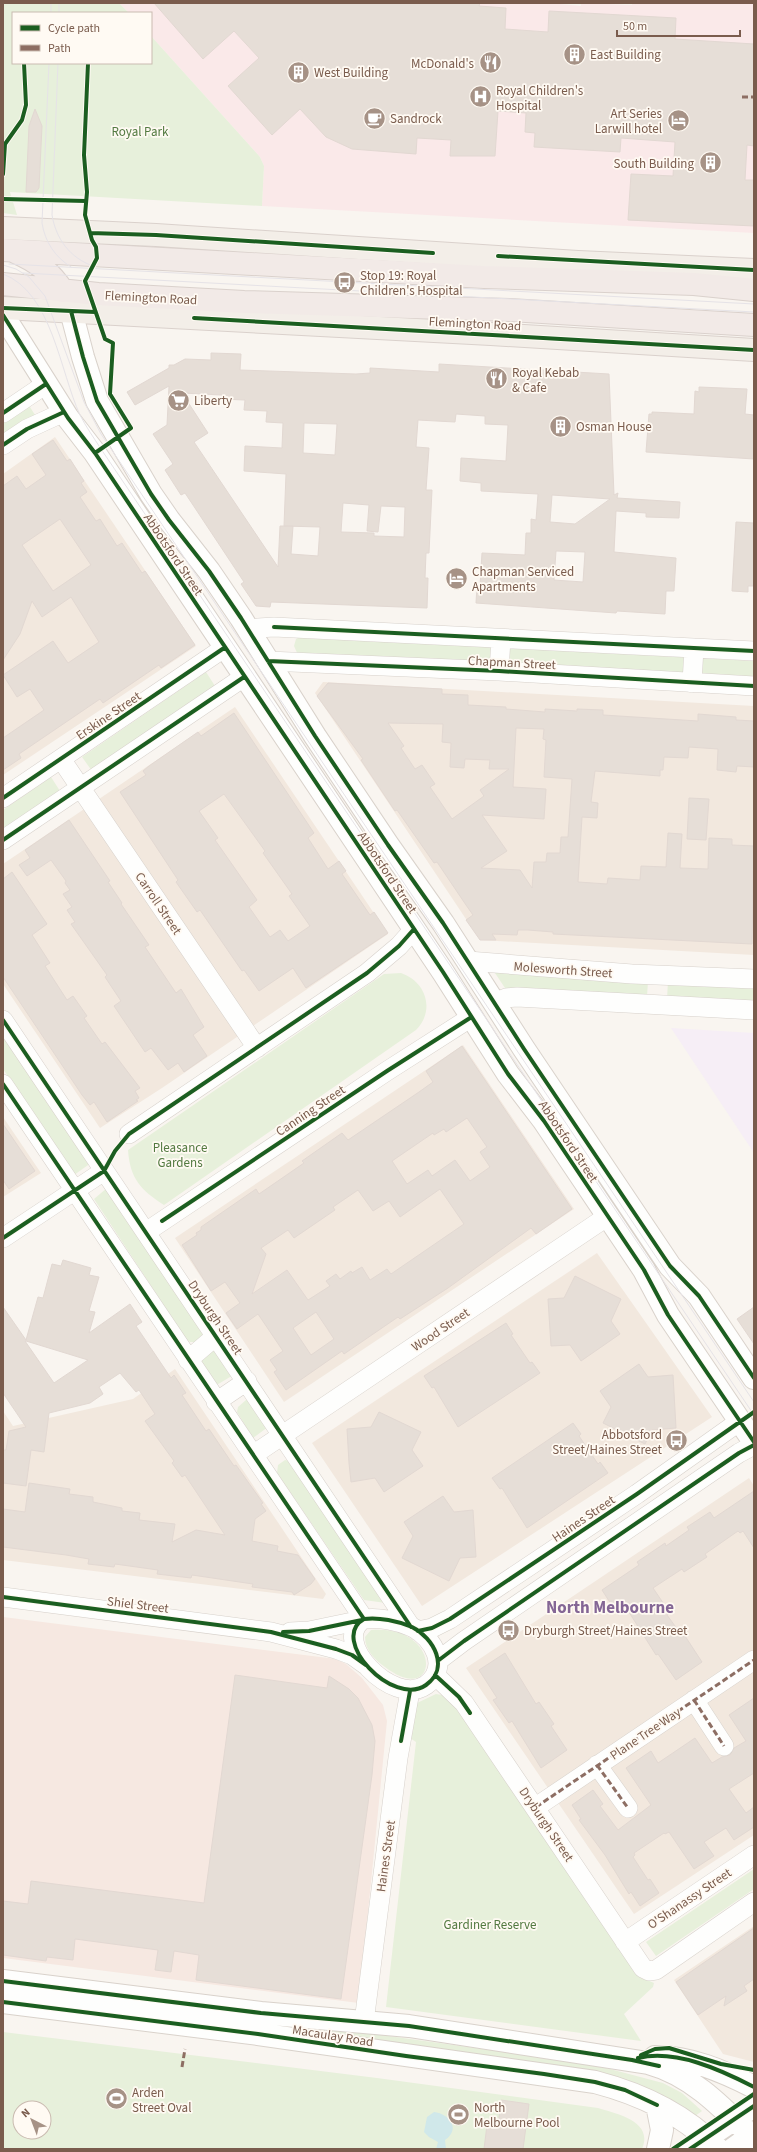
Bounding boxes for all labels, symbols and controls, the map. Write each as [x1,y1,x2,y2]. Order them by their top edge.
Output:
legend [12,12,152,64]
scale bar [617,12,740,38]
text: 50 m [623,18,647,35]
text: Cycle path [48,20,100,37]
text: Path [48,40,71,57]
building icon: East Building [562,41,588,67]
place label: East Building [590,46,661,64]
restaurant icon: McDonald's [477,50,503,76]
place label: McDonald's [411,55,475,73]
building icon: West Building [286,59,312,85]
place label: West Building [314,64,389,82]
place label: Royal Children's Hospital [496,82,584,115]
hospital icon: Royal Children's Hospital [467,84,493,110]
cafe icon: Sandrock [362,105,388,131]
place label: Art Series Larwill hotel [595,105,663,138]
hotel icon: Art Series Larwill hotel [665,107,691,133]
place label: Sandrock [390,110,442,128]
park label: Royal Park [112,123,169,141]
building icon: South Building [697,150,723,176]
place label: South Building [614,155,694,173]
place label: Stop 19: Royal Children's Hospital [360,267,463,300]
bus stop icon: Stop 19: Royal Children's Hospital [331,269,357,295]
street label: Flemington Road [104,287,198,309]
street label: Flemington Road [428,313,522,335]
place label: Royal Kebab & Cafe [512,364,579,397]
restaurant icon: Royal Kebab & Cafe [484,366,510,392]
supermarket icon: Liberty [166,387,192,413]
place label: Liberty [194,392,232,410]
building icon: Osman House [547,413,573,439]
place label: Osman House [576,418,652,436]
street label: Abbotsford Street [139,510,208,600]
place label: Chapman Serviced Apartments [472,563,574,596]
hotel icon: Chapman Serviced Apartments [443,565,469,591]
street label: Chapman Street [468,652,557,674]
street label: Erskine Street [72,687,145,744]
street label: Abbotsford Street [353,828,422,918]
street label: Carroll Street [131,869,186,939]
street label: Molesworth Street [513,958,614,982]
street label: Canning Street [272,1081,349,1141]
street label: Abbotsford Street [534,1097,603,1187]
park label: Pleasance Gardens [153,1139,207,1172]
street label: Dryburgh Street [184,1277,247,1359]
street label: Wood Street [408,1303,474,1356]
place label: Abbotsford Street/Haines Street [552,1426,663,1459]
bus stop icon: Abbotsford Street/Haines Street [664,1428,690,1454]
street label: Haines Street [549,1491,619,1547]
street label: Shiel Street [106,1592,170,1618]
district label: North Melbourne [546,1596,674,1620]
bus stop icon: Dryburgh Street/Haines Street [495,1617,521,1643]
place label: Dryburgh Street/Haines Street [524,1622,688,1640]
street label: Plane Tree Way [606,1703,685,1764]
street label: Dryburgh Street [515,1784,578,1866]
street label: Haines Street [372,1818,400,1893]
street label: O'Shanassy Street [644,1864,736,1934]
park label: Gardiner Reserve [444,1916,536,1934]
street label: Macaulay Road [291,2021,375,2051]
place label: Arden Street Oval [132,2084,191,2117]
sports icon: Arden Street Oval [104,2086,130,2112]
place label: North Melbourne Pool [474,2099,560,2132]
north arrow [12,2100,52,2140]
sports icon: North Melbourne Pool [445,2101,471,2127]
text: N [18,2105,33,2121]

